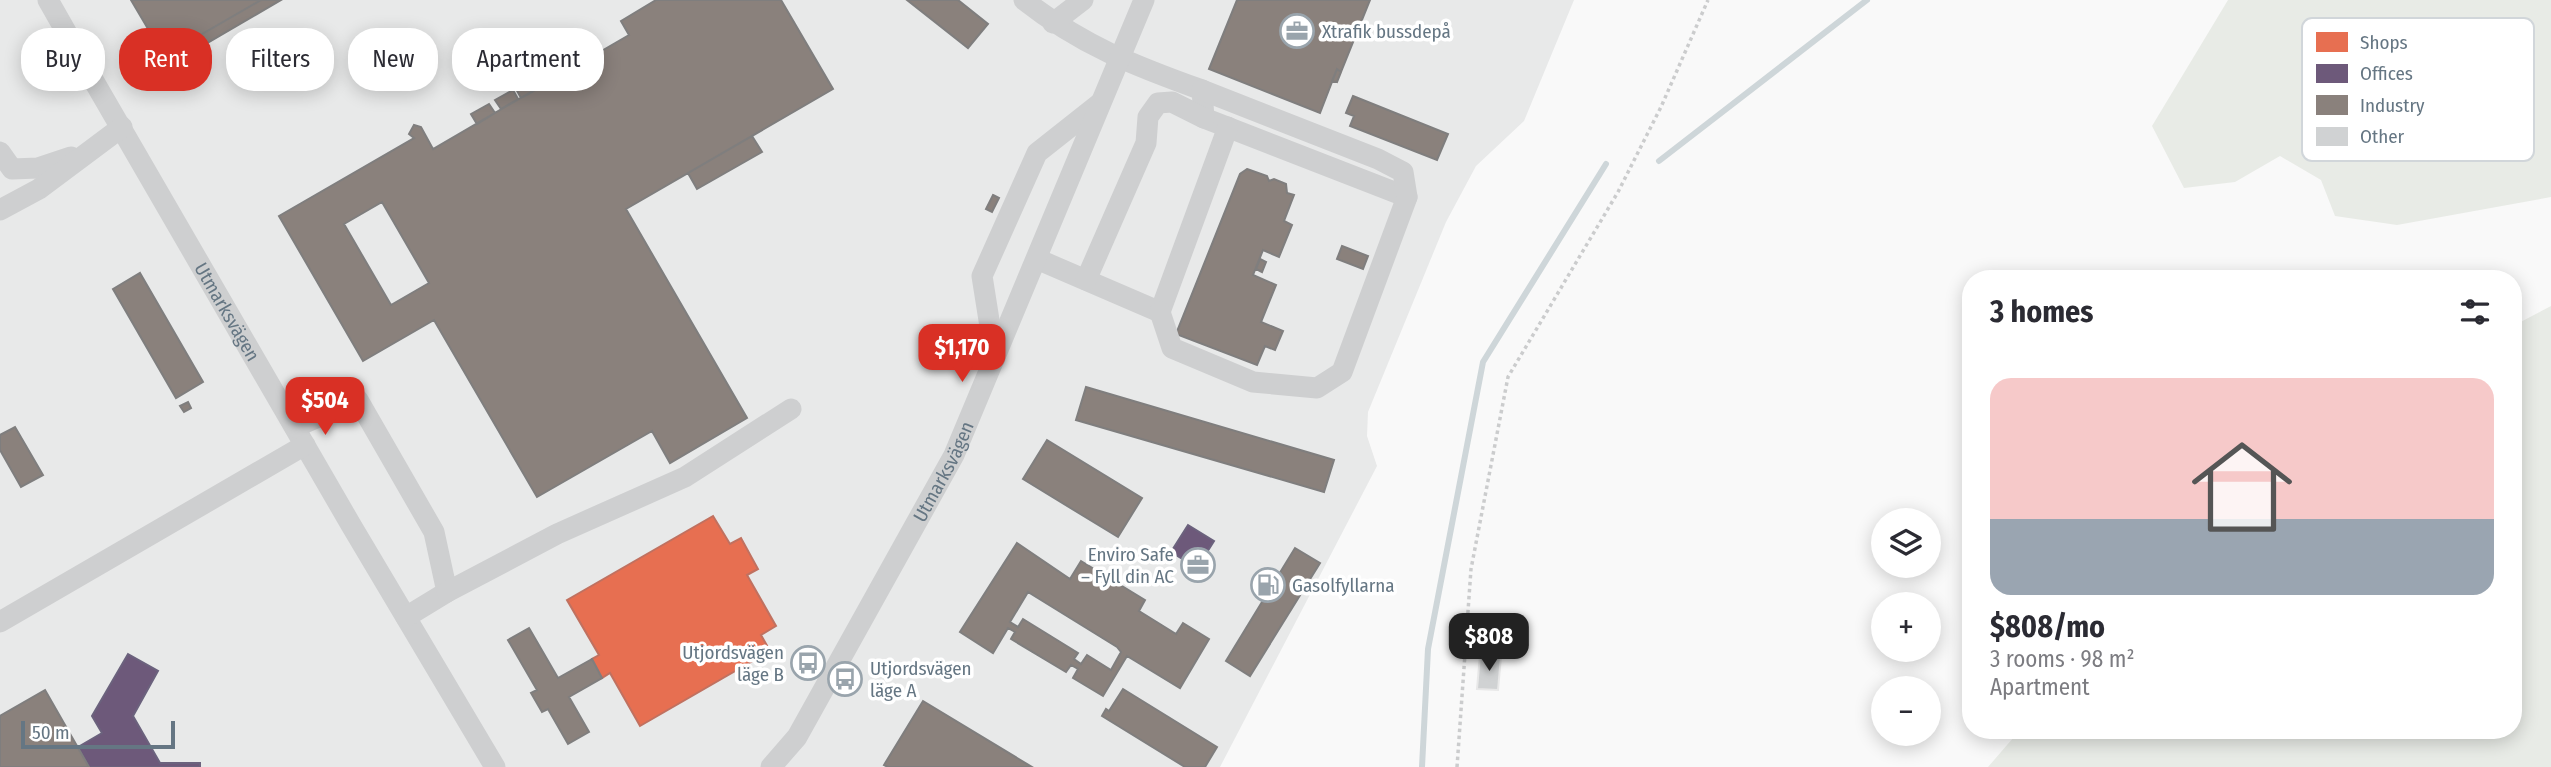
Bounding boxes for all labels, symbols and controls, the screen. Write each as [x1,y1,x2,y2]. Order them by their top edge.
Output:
office icon: Xtrafik bussdepå [1278,12,1316,50]
legend [2302,18,2534,161]
place label: Xtrafik bussdepå [1322,20,1451,43]
chip: Buy [21,28,105,91]
chip: Rent [119,28,212,91]
chip: Filters [226,28,334,91]
chip: New [348,28,438,91]
chip: Apartment [452,28,604,91]
text: Shops [2360,31,2408,54]
text: Offices [2360,62,2413,85]
text: Industry [2360,94,2425,117]
text: Other [2360,125,2405,148]
street label: Utmarksvägen [189,259,264,365]
icon: filters [2456,293,2494,331]
text: 3 homes [1990,294,2093,330]
pin: $1,170 [905,324,1019,384]
text: $1,170 [934,333,990,361]
pin: $504 [284,378,366,437]
text: $504 [301,386,349,414]
street label: Utmarksvägen [908,418,979,526]
icon: home [2179,424,2305,550]
map controls [1871,508,1941,746]
button: layers [1871,508,1941,578]
place label: Enviro Safe – Fyll din AC [1081,543,1174,588]
office icon: Enviro Safe – Fyll din AC [1179,546,1217,584]
fuel station icon: Gasolfyllarna [1249,566,1287,604]
place label: Gasolfyllarna [1292,574,1395,597]
button: + [1871,592,1941,662]
text: $808/mo [1990,609,2105,645]
pin: $808 [1448,614,1530,673]
text: $808 [1465,622,1513,650]
place label: Utjordsvägen läge B [682,641,784,686]
bus stop icon: Utjordsvägen läge B [789,644,827,682]
text: 3 rooms · 98 m² [1990,645,2135,673]
place label: Utjordsvägen läge A [870,657,972,702]
bus stop icon: Utjordsvägen läge A [826,660,864,698]
text: Apartment [1990,673,2090,701]
button: − [1871,676,1941,746]
scale bar [21,718,175,750]
text: 50 m [32,721,70,744]

